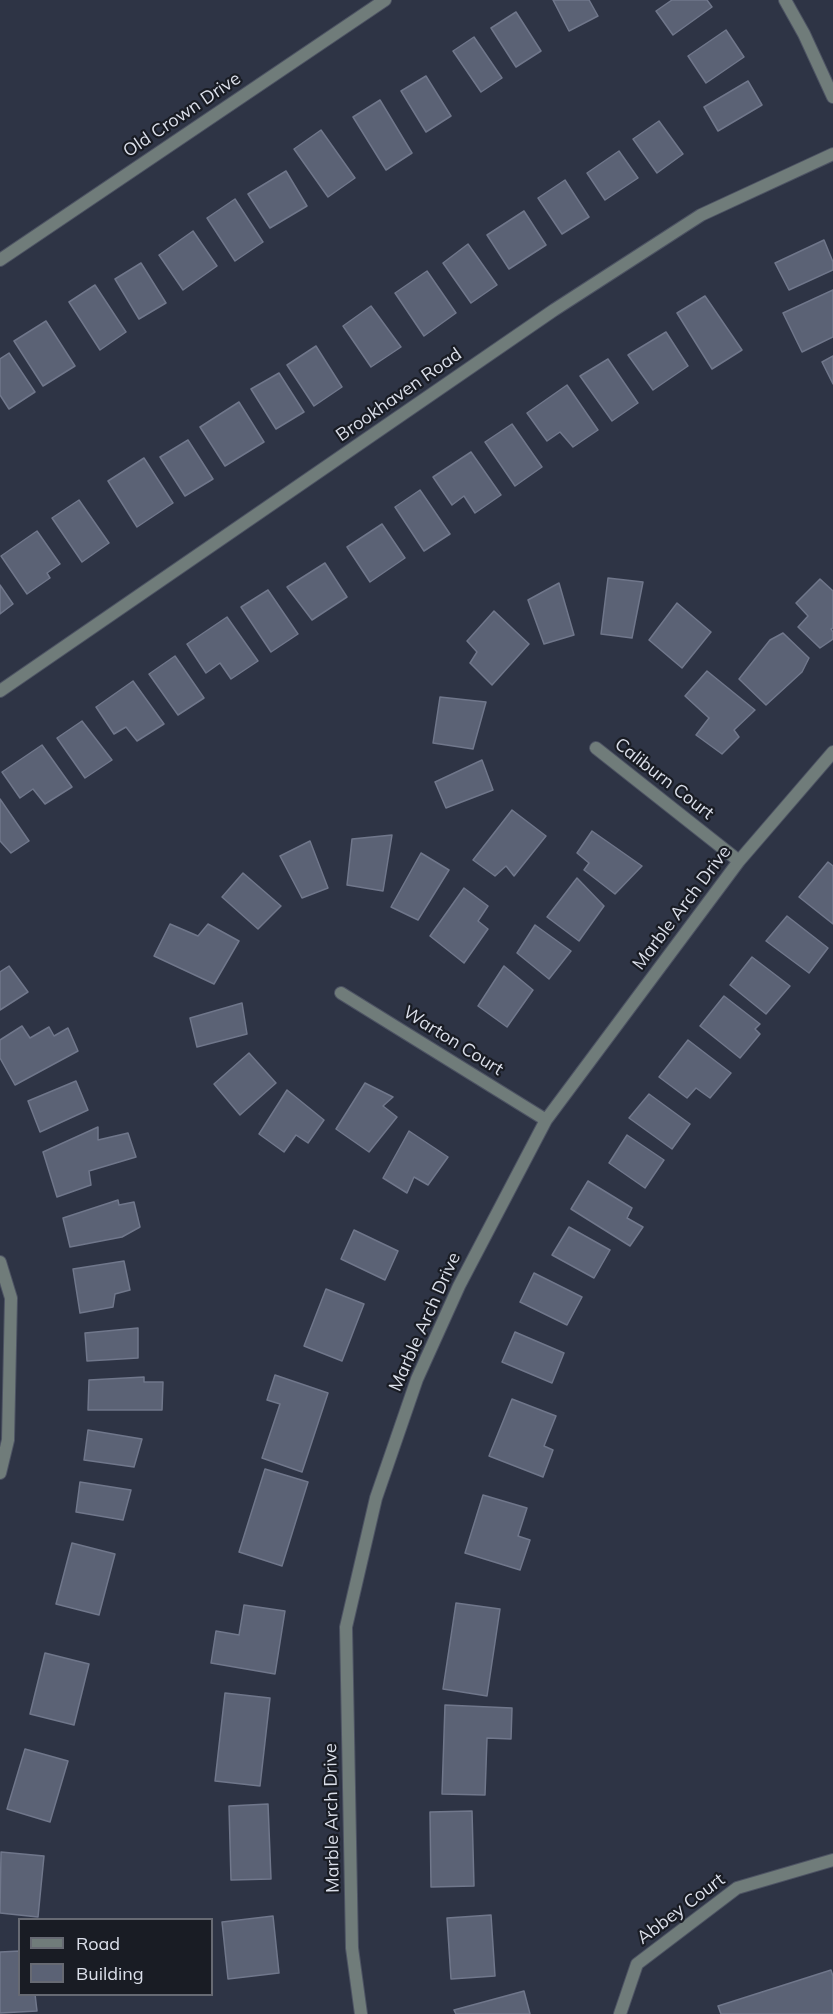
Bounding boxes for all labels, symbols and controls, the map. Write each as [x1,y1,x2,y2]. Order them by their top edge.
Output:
street label: Old Crown Drive [119,68,245,162]
street label: Brookhaven Road [332,344,466,446]
street label: Caliburn Court [610,734,718,824]
street label: Marble Arch Drive [628,842,736,974]
street label: Warton Court [399,1002,507,1080]
street label: Marble Arch Drive [385,1249,465,1395]
street label: Marble Arch Drive [320,1743,344,1893]
street label: Abbey Court [633,1869,729,1949]
legend [18,1918,213,1996]
text: Road [76,1932,120,1955]
text: Building [76,1962,144,1985]

